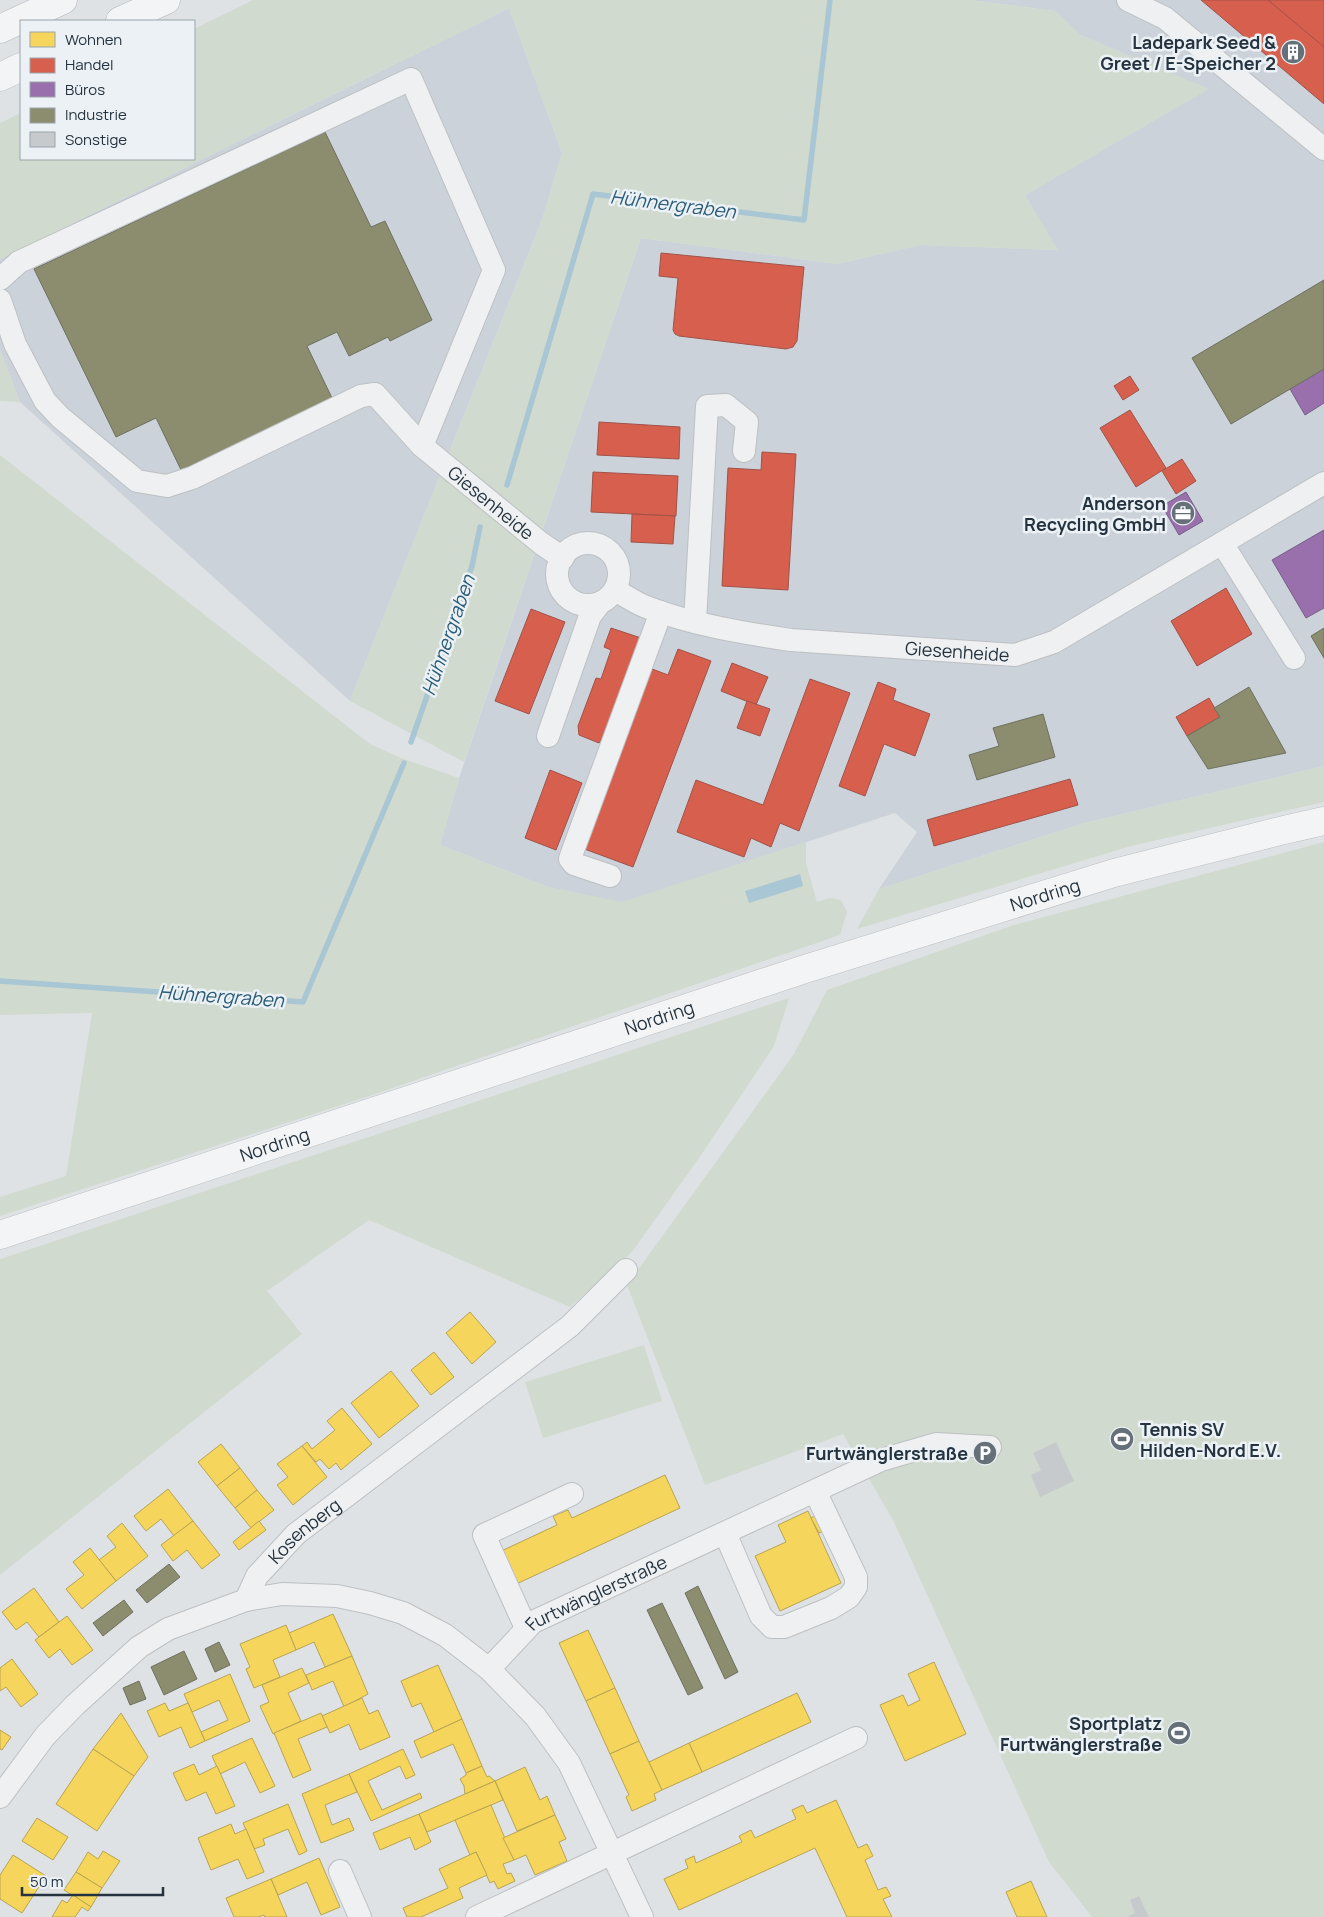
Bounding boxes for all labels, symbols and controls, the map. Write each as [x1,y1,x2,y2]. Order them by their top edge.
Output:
legend [20,20,195,160]
text: Wohnen [65,29,122,50]
place label: Ladepark Seed & Greet / E-Speicher 2 [1101,30,1276,75]
building icon: Ladepark Seed & Greet / E-Speicher 2 [1280,39,1306,65]
text: Handel [65,54,114,75]
text: Büros [65,79,105,100]
text: Industrie [65,104,127,125]
text: Sonstige [65,129,127,150]
water label: Hühnergraben [609,183,738,225]
street label: Giesenheide [443,460,539,545]
place label: Anderson Recycling GmbH [1024,491,1166,536]
office icon: Anderson Recycling GmbH [1170,500,1196,526]
water label: Hühnergraben [415,571,481,699]
street label: Giesenheide [904,636,1010,667]
street label: Nordring [1007,872,1083,917]
water label: Hühnergraben [157,979,285,1013]
street label: Nordring [621,995,697,1040]
street label: Nordring [236,1122,312,1167]
place label: Tennis SV Hilden-Nord E.V. [1140,1417,1281,1462]
sports icon: Tennis SV Hilden-Nord E.V. [1109,1426,1135,1452]
parking icon: Furtwänglerstraße [972,1440,998,1466]
place label: Furtwänglerstraße [806,1441,968,1465]
street label: Kosenberg [263,1493,345,1569]
street label: Furtwänglerstraße [519,1549,671,1635]
place label: Sportplatz Furtwänglerstraße [1000,1711,1162,1756]
sports icon: Sportplatz Furtwänglerstraße [1166,1720,1192,1746]
scale bar [22,1864,164,1896]
text: 50 m [30,1871,64,1892]

